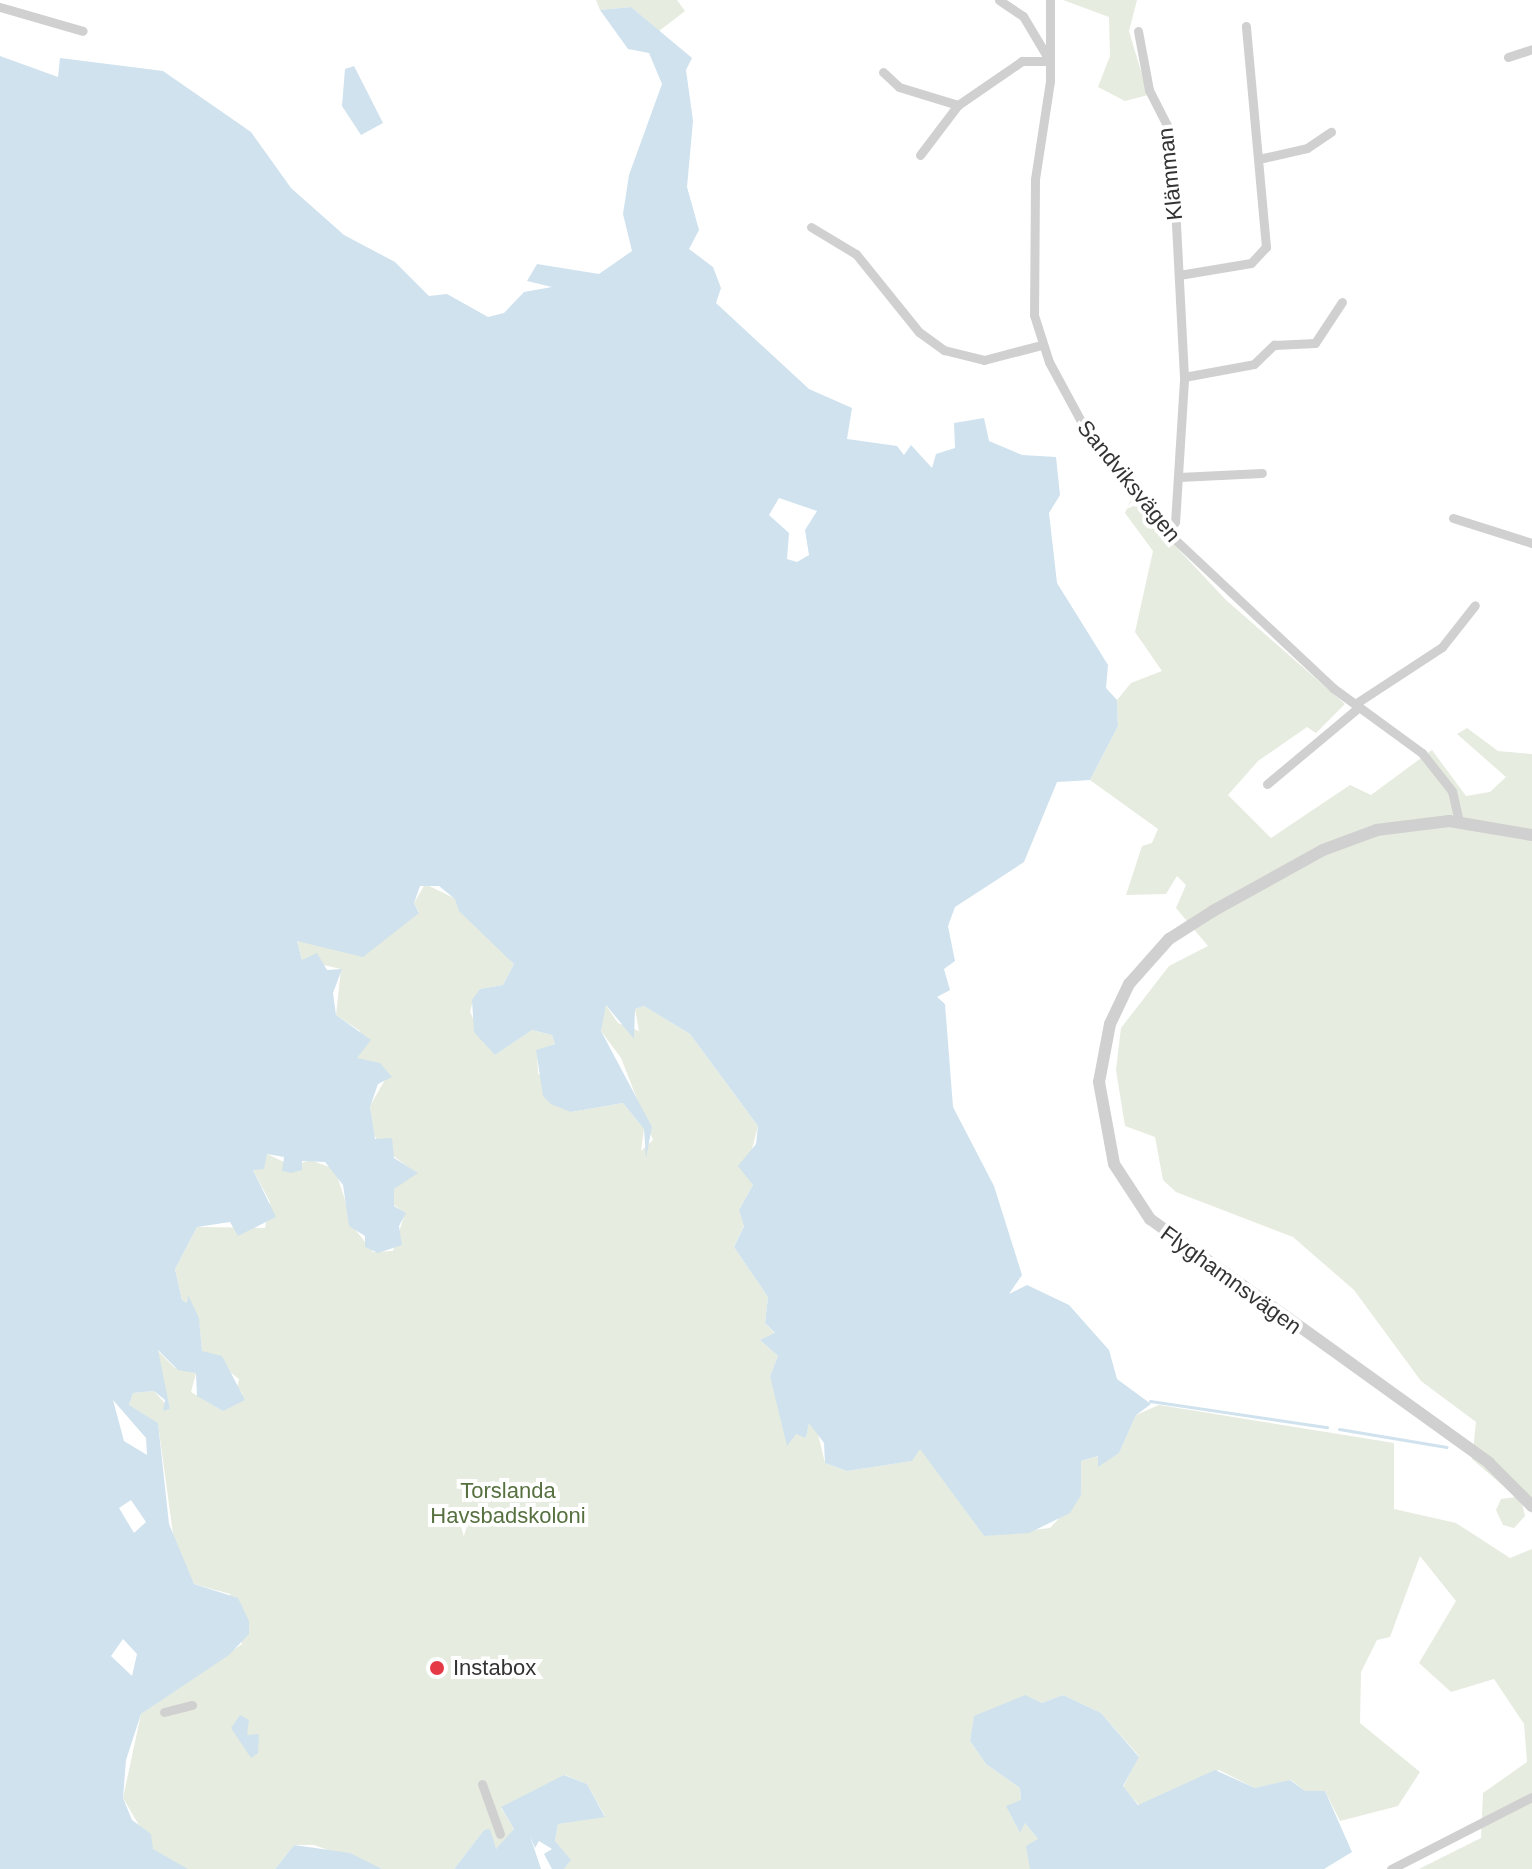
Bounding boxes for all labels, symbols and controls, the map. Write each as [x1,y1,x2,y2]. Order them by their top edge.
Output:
street label: Klämman [1152,126,1188,222]
street label: Sandviksvägen [1072,415,1186,547]
street label: Flyghamnsvägen [1155,1220,1307,1340]
park label: Torslanda Havsbadskoloni [430,1477,586,1528]
place label: Instabox [453,1655,536,1681]
marker: Instabox [428,1659,446,1677]

